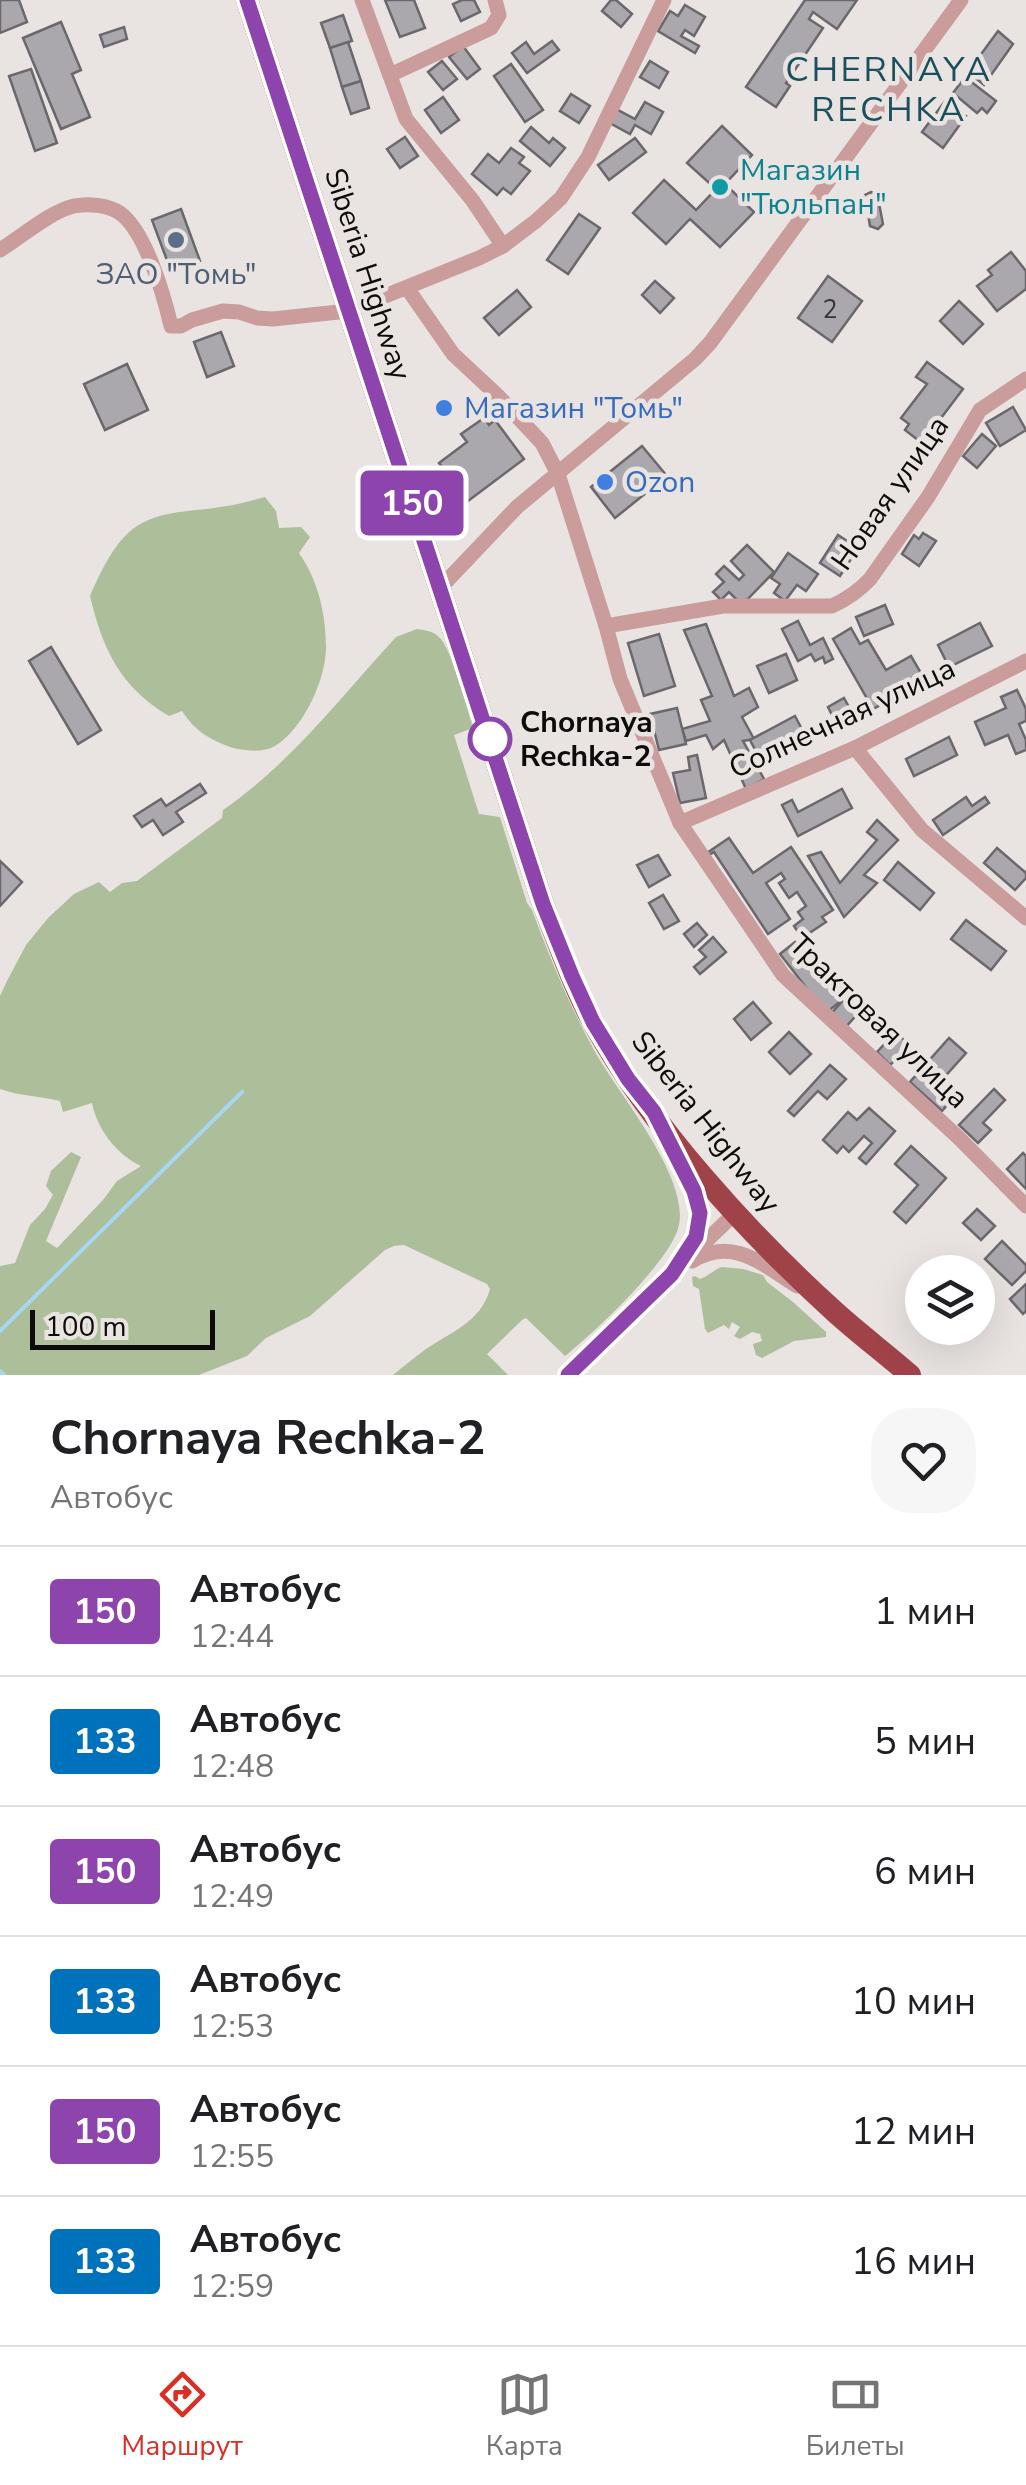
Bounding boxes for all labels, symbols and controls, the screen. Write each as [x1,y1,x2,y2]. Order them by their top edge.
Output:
district label: CHERNAYA RECHKA [785,46,993,133]
place label: Магазин "Тюльпан" [740,150,887,225]
street label: Siberia Highway [314,163,421,386]
marker: Магазин "Тюльпан" [709,176,731,198]
marker: ЗАО "Томь" [165,229,187,251]
place label: ЗАО "Томь" [95,254,257,295]
house number: 2 [822,293,838,327]
place label: Магазин "Томь" [464,388,683,429]
marker: Магазин "Томь" [433,397,455,419]
street label: Новая улица [822,408,959,579]
place label: Ozon [625,462,695,503]
line badge: 150 [354,470,470,536]
marker: Ozon [594,471,616,493]
text: 150 [380,480,444,527]
street label: Солнечная улица [722,648,962,789]
place label: Chornaya Rechka-2 [520,702,653,777]
marker: Chornaya Rechka-2 [469,718,511,760]
street label: Трактовая улица [780,925,978,1118]
street label: Siberia Highway [622,1023,790,1222]
map controls [905,1255,995,1345]
button: layers [905,1255,995,1345]
scale bar [30,1305,215,1350]
text: 100 m [45,1308,127,1346]
text: Chornaya Rechka-2 [50,1405,486,1471]
button: heart [871,1408,976,1513]
text: Автобус [50,1476,173,1519]
text: Автобус [190,1564,341,1615]
text: 1 мин [874,1586,976,1637]
text: 150 [73,1588,137,1635]
text: 12:44 [190,1615,274,1658]
text: Автобус [190,1694,341,1745]
text: 5 мин [874,1716,976,1767]
text: 133 [73,1718,137,1765]
text: 12:48 [190,1745,274,1788]
text: Автобус [190,1824,341,1875]
text: 6 мин [874,1846,976,1897]
text: 150 [73,1848,137,1895]
text: 12:49 [190,1875,274,1918]
text: Автобус [190,1954,341,2005]
text: 10 мин [851,1976,976,2027]
text: 133 [73,1978,137,2025]
text: 12:53 [190,2005,274,2048]
text: Автобус [190,2084,341,2135]
text: 12 мин [851,2106,976,2157]
text: 150 [73,2108,137,2155]
text: 12:55 [190,2135,274,2178]
text: Автобус [190,2214,341,2265]
text: 16 мин [851,2236,976,2287]
text: 133 [73,2238,137,2285]
text: 12:59 [190,2265,274,2308]
tab: Маршрут [121,2367,243,2465]
tab: Карта [486,2367,563,2465]
tab: Билеты [806,2367,905,2465]

